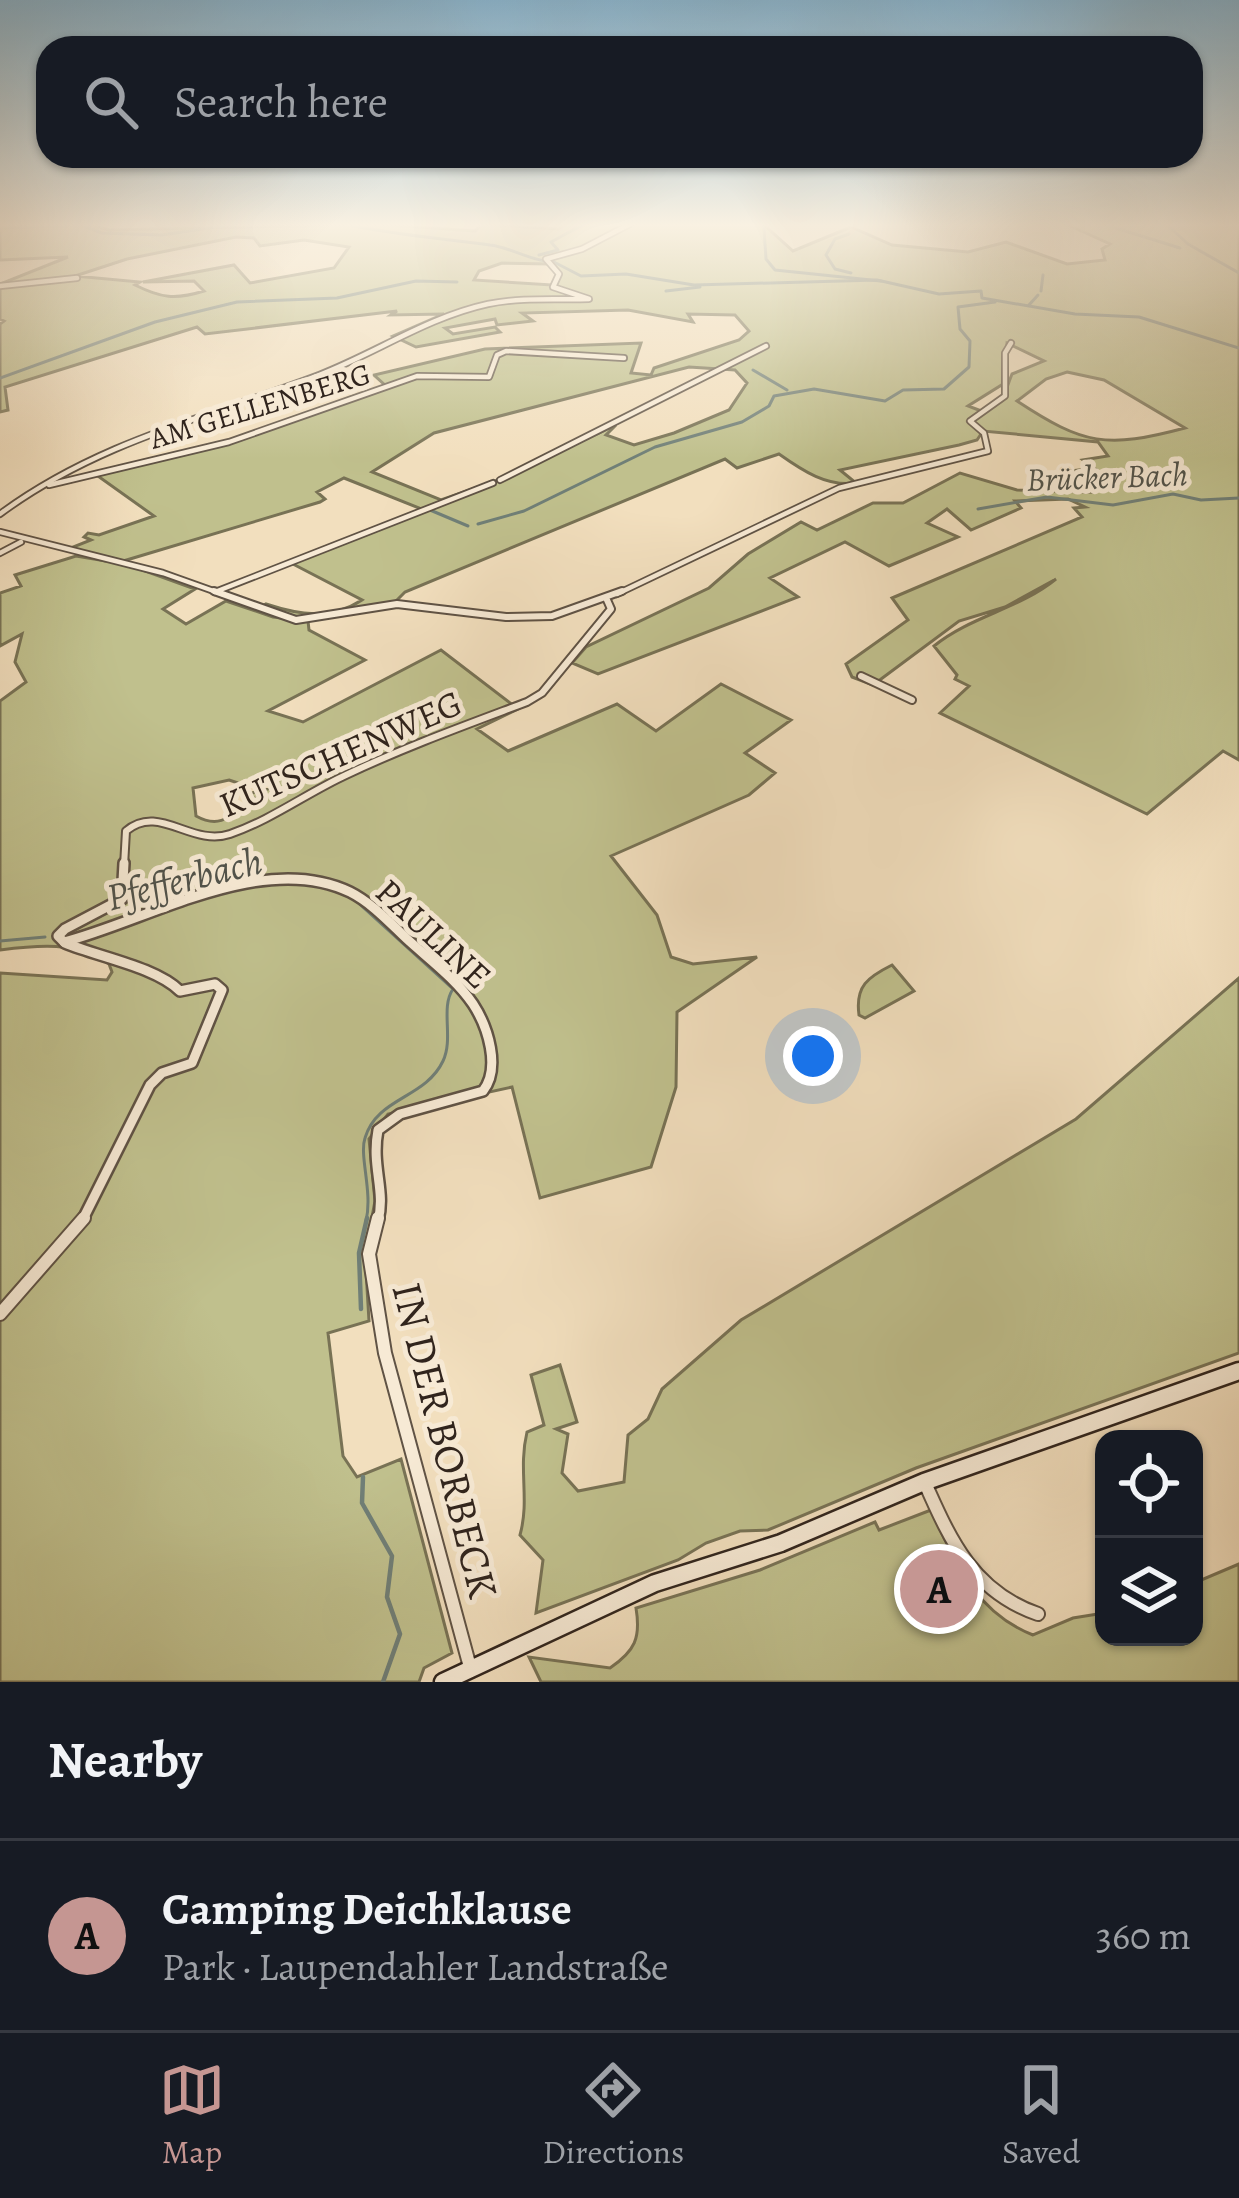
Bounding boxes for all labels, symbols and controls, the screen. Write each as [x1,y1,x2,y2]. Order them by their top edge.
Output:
search box [36,36,1203,168]
icon: search [78,69,144,135]
text: Search here [174,71,388,133]
street label: AM GELLENBERG [144,353,375,459]
water label: Brücker Bach [1026,451,1189,502]
street label: KUTSCHENWEG [211,678,469,829]
water label: Pfefferbach [101,834,268,923]
street label: PAULINE [365,867,502,1000]
your location [783,1026,843,1086]
street label: IN DER BORBECK [379,1276,512,1604]
map controls [1095,1430,1203,1646]
button: locate [1095,1430,1203,1538]
button: layers [1095,1538,1203,1646]
pin: A [900,1544,978,1634]
text: Nearby [48,1725,202,1795]
text: Camping Deichklause [162,1878,572,1940]
text: A [75,1909,99,1962]
text: 360 m [1096,1909,1191,1962]
text: Park · Laupendahler Landstraße [162,1940,669,1993]
tab: Map [159,2057,225,2174]
tab: Directions [543,2057,684,2174]
tab: Saved [1002,2057,1080,2174]

